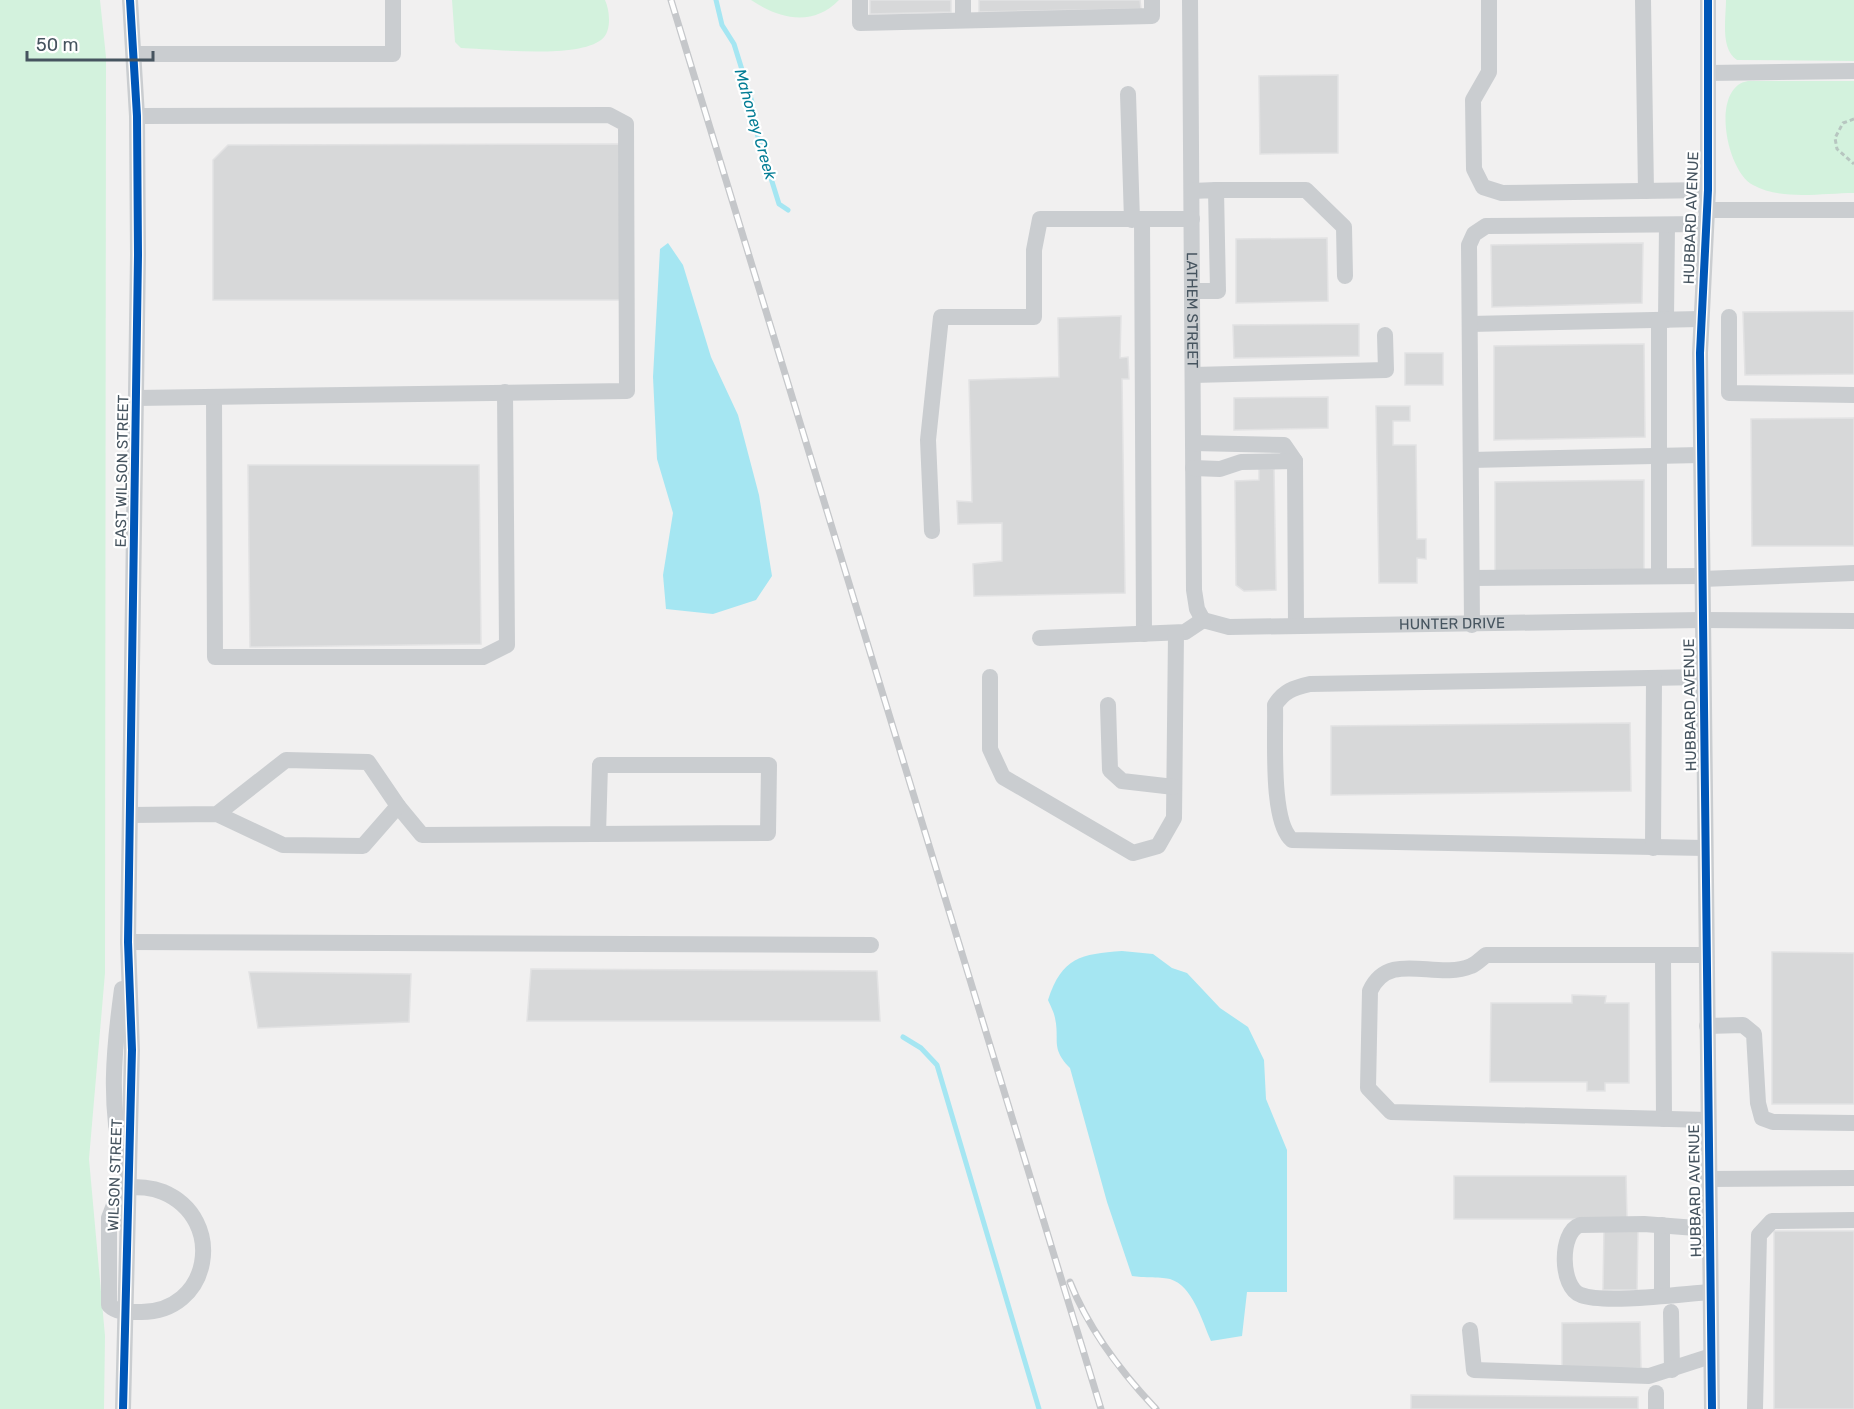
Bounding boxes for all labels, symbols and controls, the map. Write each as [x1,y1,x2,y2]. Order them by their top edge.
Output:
scale bar [27,24,153,62]
text: 50 m [36,34,79,56]
water label: Mahoney Creek [731,66,781,182]
street label: HUBBARD AVENUE [1680,151,1702,285]
street label: LATHEM STREET [1183,252,1201,368]
street label: EAST WILSON STREET [112,394,132,547]
street label: HUNTER DRIVE [1399,614,1505,633]
street label: HUBBARD AVENUE [1680,638,1700,772]
street label: WILSON STREET [104,1118,126,1232]
street label: HUBBARD AVENUE [1685,1124,1705,1258]

